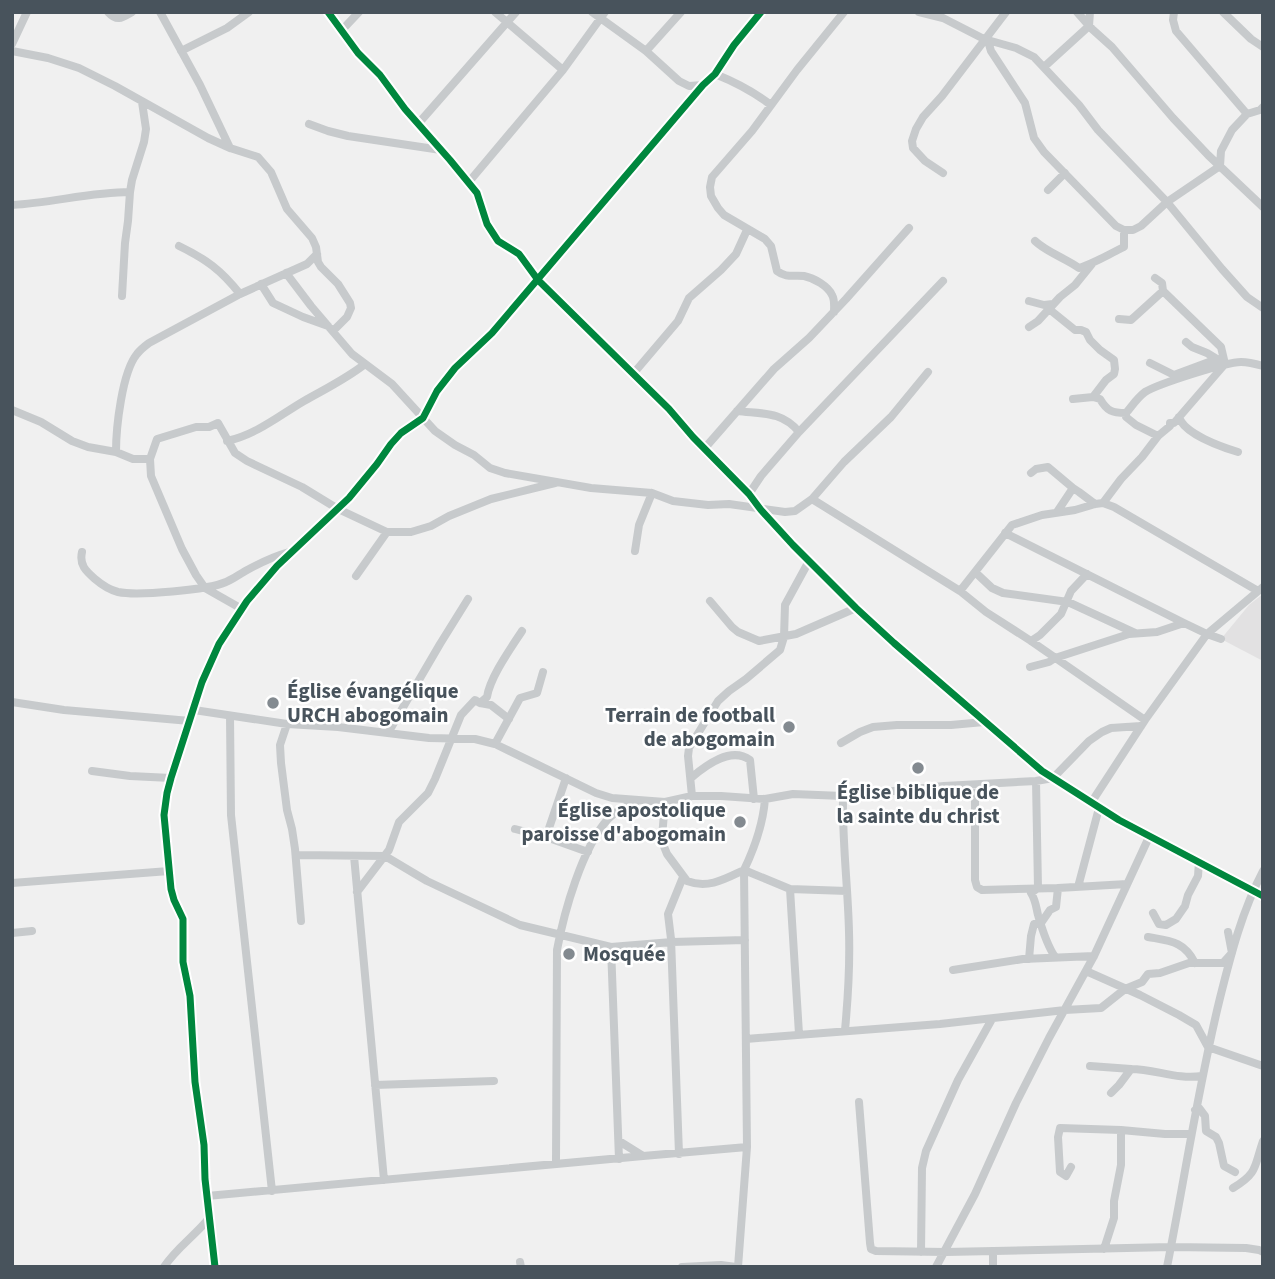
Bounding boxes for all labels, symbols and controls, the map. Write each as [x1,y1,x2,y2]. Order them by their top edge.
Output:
place label: Église évangélique URCH abogomain [287,676,459,730]
marker: Église évangélique URCH abogomain [265,695,281,711]
place label: Terrain de football de abogomain [605,700,775,754]
marker: Terrain de football de abogomain [781,719,797,735]
marker: Église biblique de la sainte du christ [910,760,926,776]
place label: Église biblique de la sainte du christ [836,777,1000,831]
place label: Église apostolique paroisse d'abogomain [521,795,726,849]
marker: Église apostolique paroisse d'abogomain [732,814,748,830]
place label: Mosquée [583,939,666,969]
marker: Mosquée [561,946,577,962]

